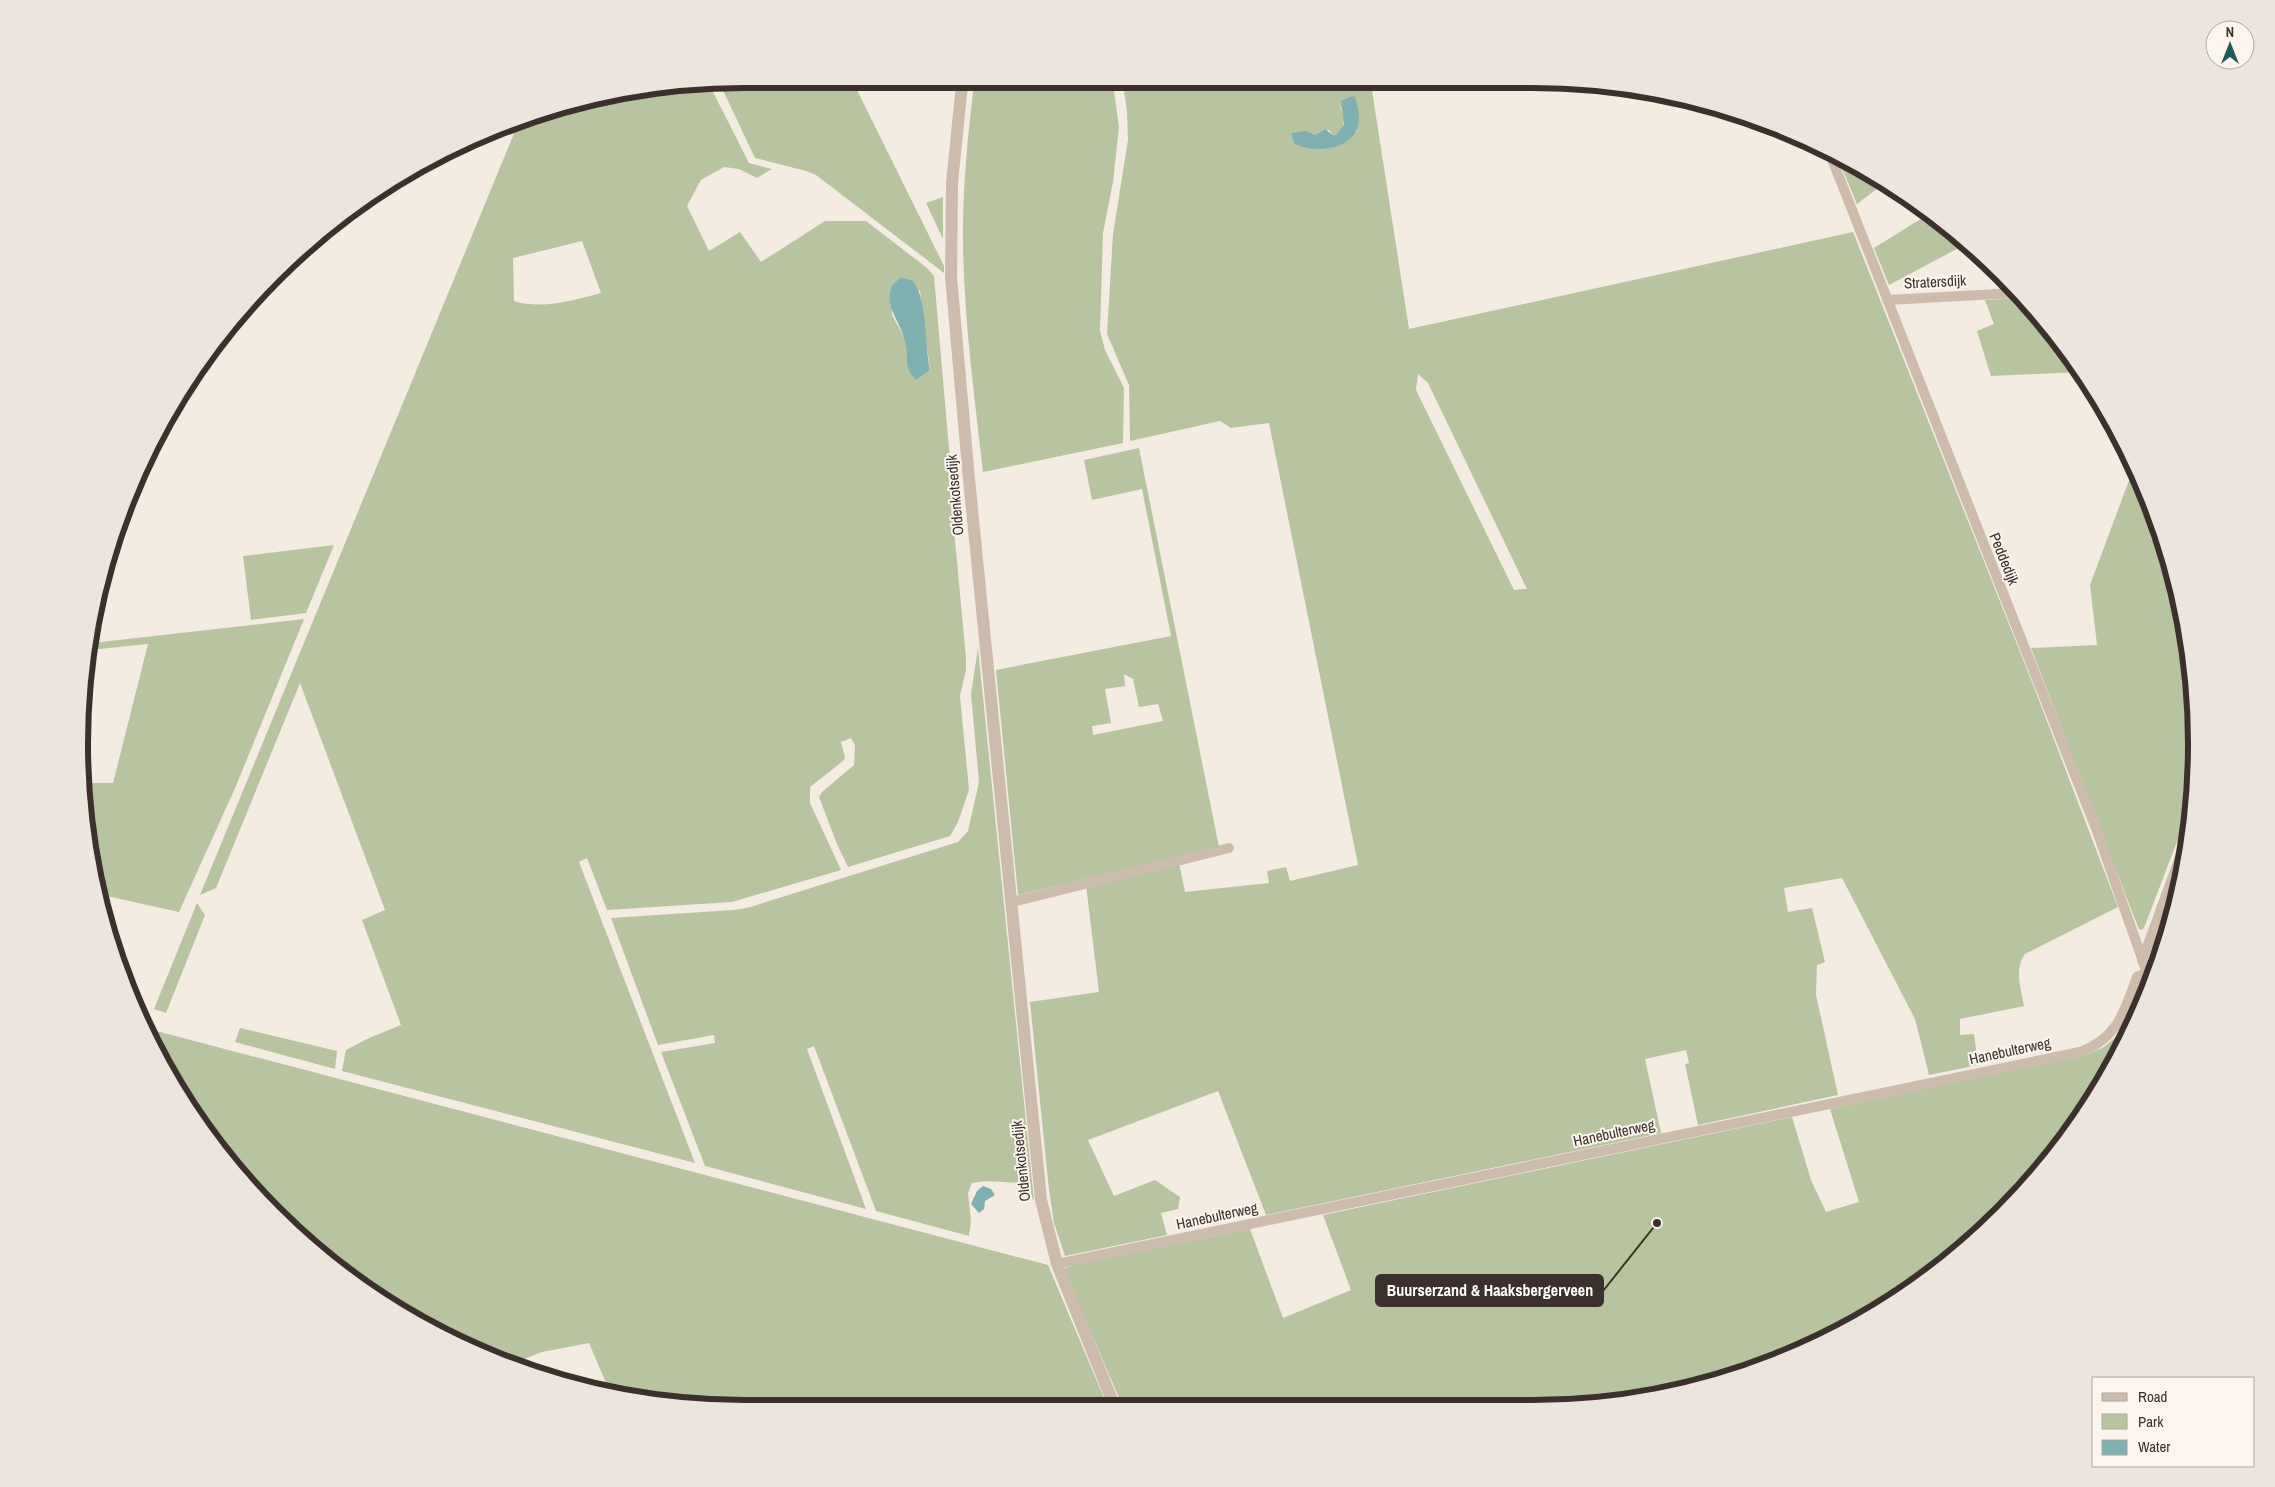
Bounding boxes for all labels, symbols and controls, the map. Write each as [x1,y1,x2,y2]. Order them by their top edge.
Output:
north arrow [2205,20,2255,70]
text: N [2226,23,2234,41]
street label: Stratersdijk [1903,269,1967,294]
street label: Oldenkotsedijk [940,453,969,536]
street label: Peddedijk [1984,530,2025,589]
street label: Hanebulterweg [1967,1032,2053,1069]
street label: Hanebulterweg [1571,1114,1657,1151]
street label: Oldenkotsedijk [1006,1119,1035,1203]
street label: Hanebulterweg [1174,1197,1260,1234]
callout: Buurserzand & Haaksbergerveen [1376,1275,1603,1306]
text: Buurserzand & Haaksbergerveen [1387,1279,1593,1301]
legend [2092,1377,2255,1467]
text: Road [2138,1386,2167,1407]
text: Park [2138,1411,2164,1432]
text: Water [2138,1436,2170,1457]

